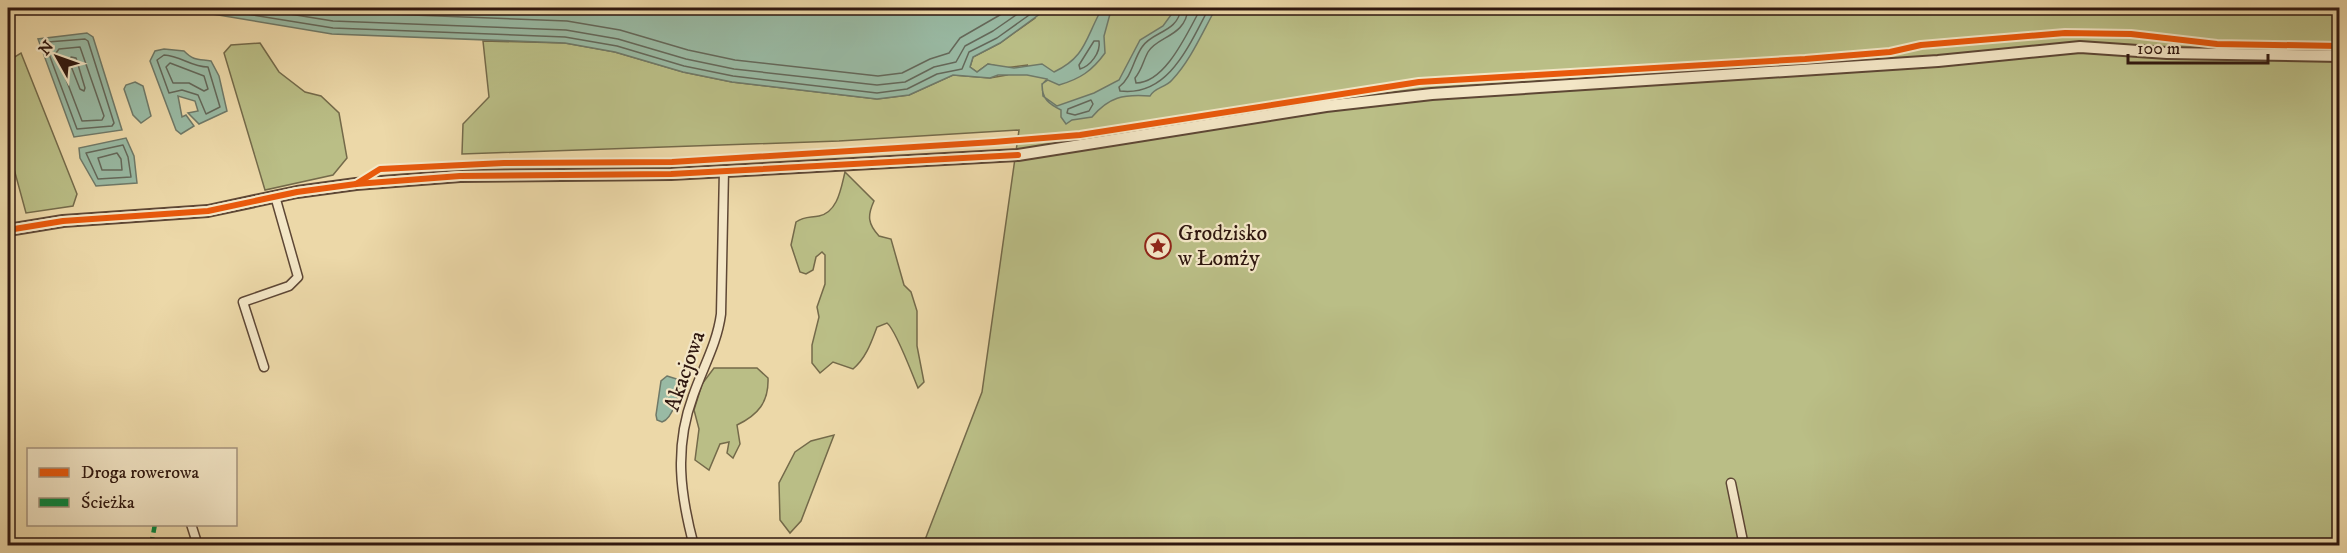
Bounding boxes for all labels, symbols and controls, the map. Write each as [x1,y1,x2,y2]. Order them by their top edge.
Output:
north arrow [27,27,87,87]
scale bar [2128,27,2268,65]
text: N [34,37,58,59]
text: 100 m [2137,38,2180,60]
place label: Grodzisko w Łomży [1177,220,1267,272]
place icon: Grodzisko w Łomży [1143,231,1173,261]
street label: Akacjowa [659,327,712,415]
legend [27,448,237,526]
text: Droga rowerowa [81,462,199,484]
text: Ścieżka [81,491,135,514]

